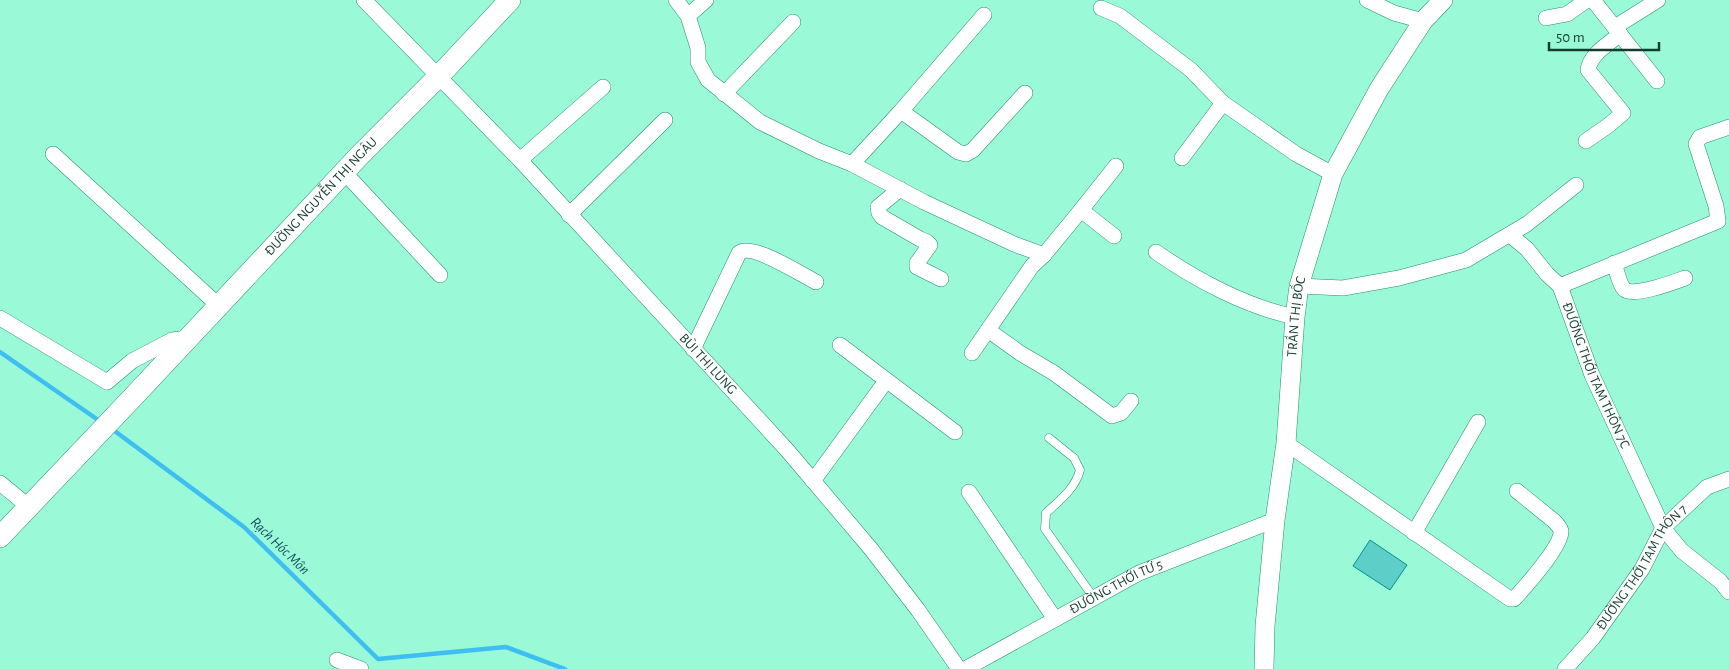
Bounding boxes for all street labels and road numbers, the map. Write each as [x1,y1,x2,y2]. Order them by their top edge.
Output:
street label: ĐƯỜNG NGUYỄN THỊ NGÂU [262,135,380,259]
street label: TRẦN THỊ BỐC [1282,275,1308,357]
street label: ĐƯỜNG THỚI TAM THÔN 7C [1559,301,1632,451]
street label: BÙI THỊ LÙNG [677,331,739,397]
street label: ĐƯỜNG THỚI TAM THÔN 7 [1594,502,1690,633]
street label: ĐƯỜNG THỚI TỨ 5 [1067,557,1165,617]

